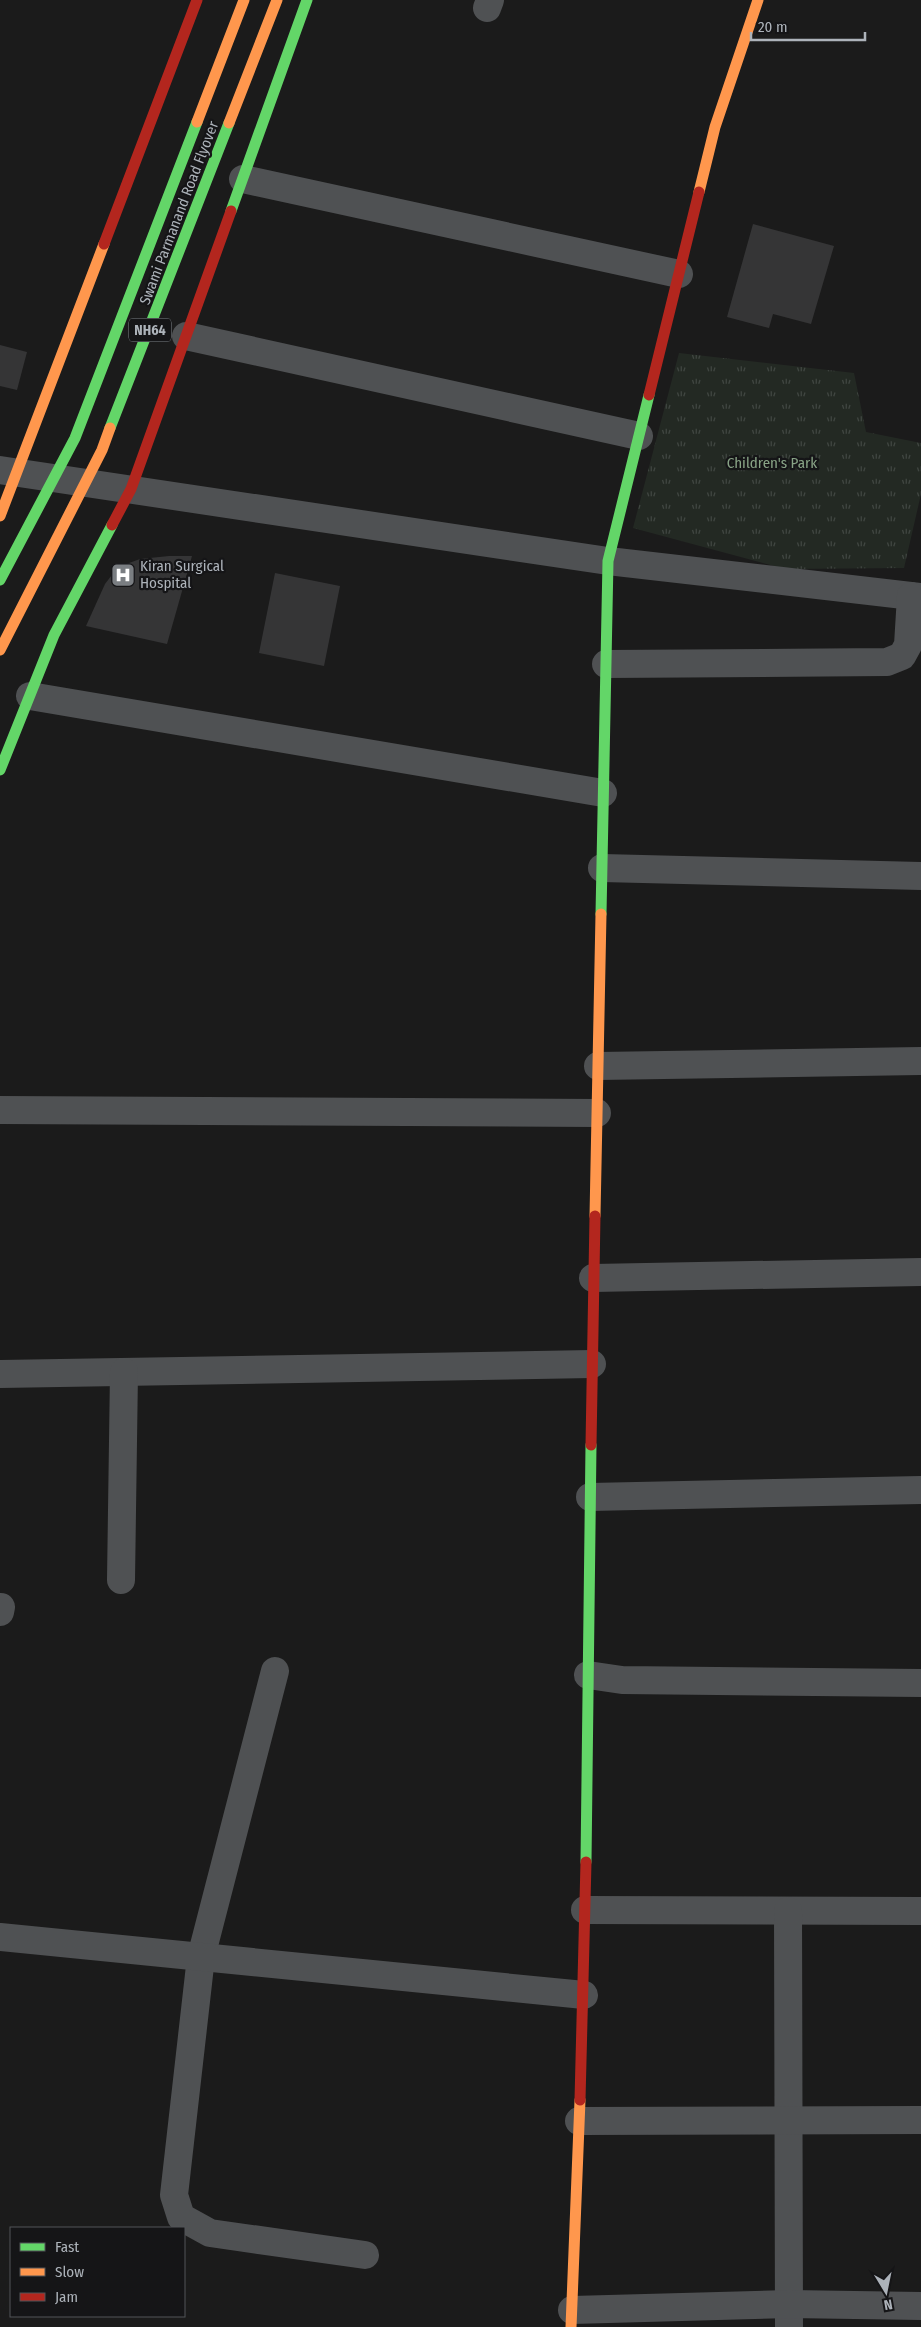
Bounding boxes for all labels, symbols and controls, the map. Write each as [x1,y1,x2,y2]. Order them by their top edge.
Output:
scale bar [751,10,865,42]
text: 20 m [758,18,788,36]
street label: Swami Parmanand Road Flyover [136,118,223,307]
road number: NH64 [129,318,171,342]
park label: Children's Park [727,454,817,472]
place label: Kiran Surgical Hospital [140,557,224,592]
hospital icon: Kiran Surgical Hospital [110,562,136,588]
legend [10,2227,185,2317]
text: Fast [55,2238,79,2256]
text: Slow [55,2263,84,2281]
north arrow [861,2267,911,2317]
text: Jam [55,2288,78,2306]
text: N [883,2295,894,2313]

